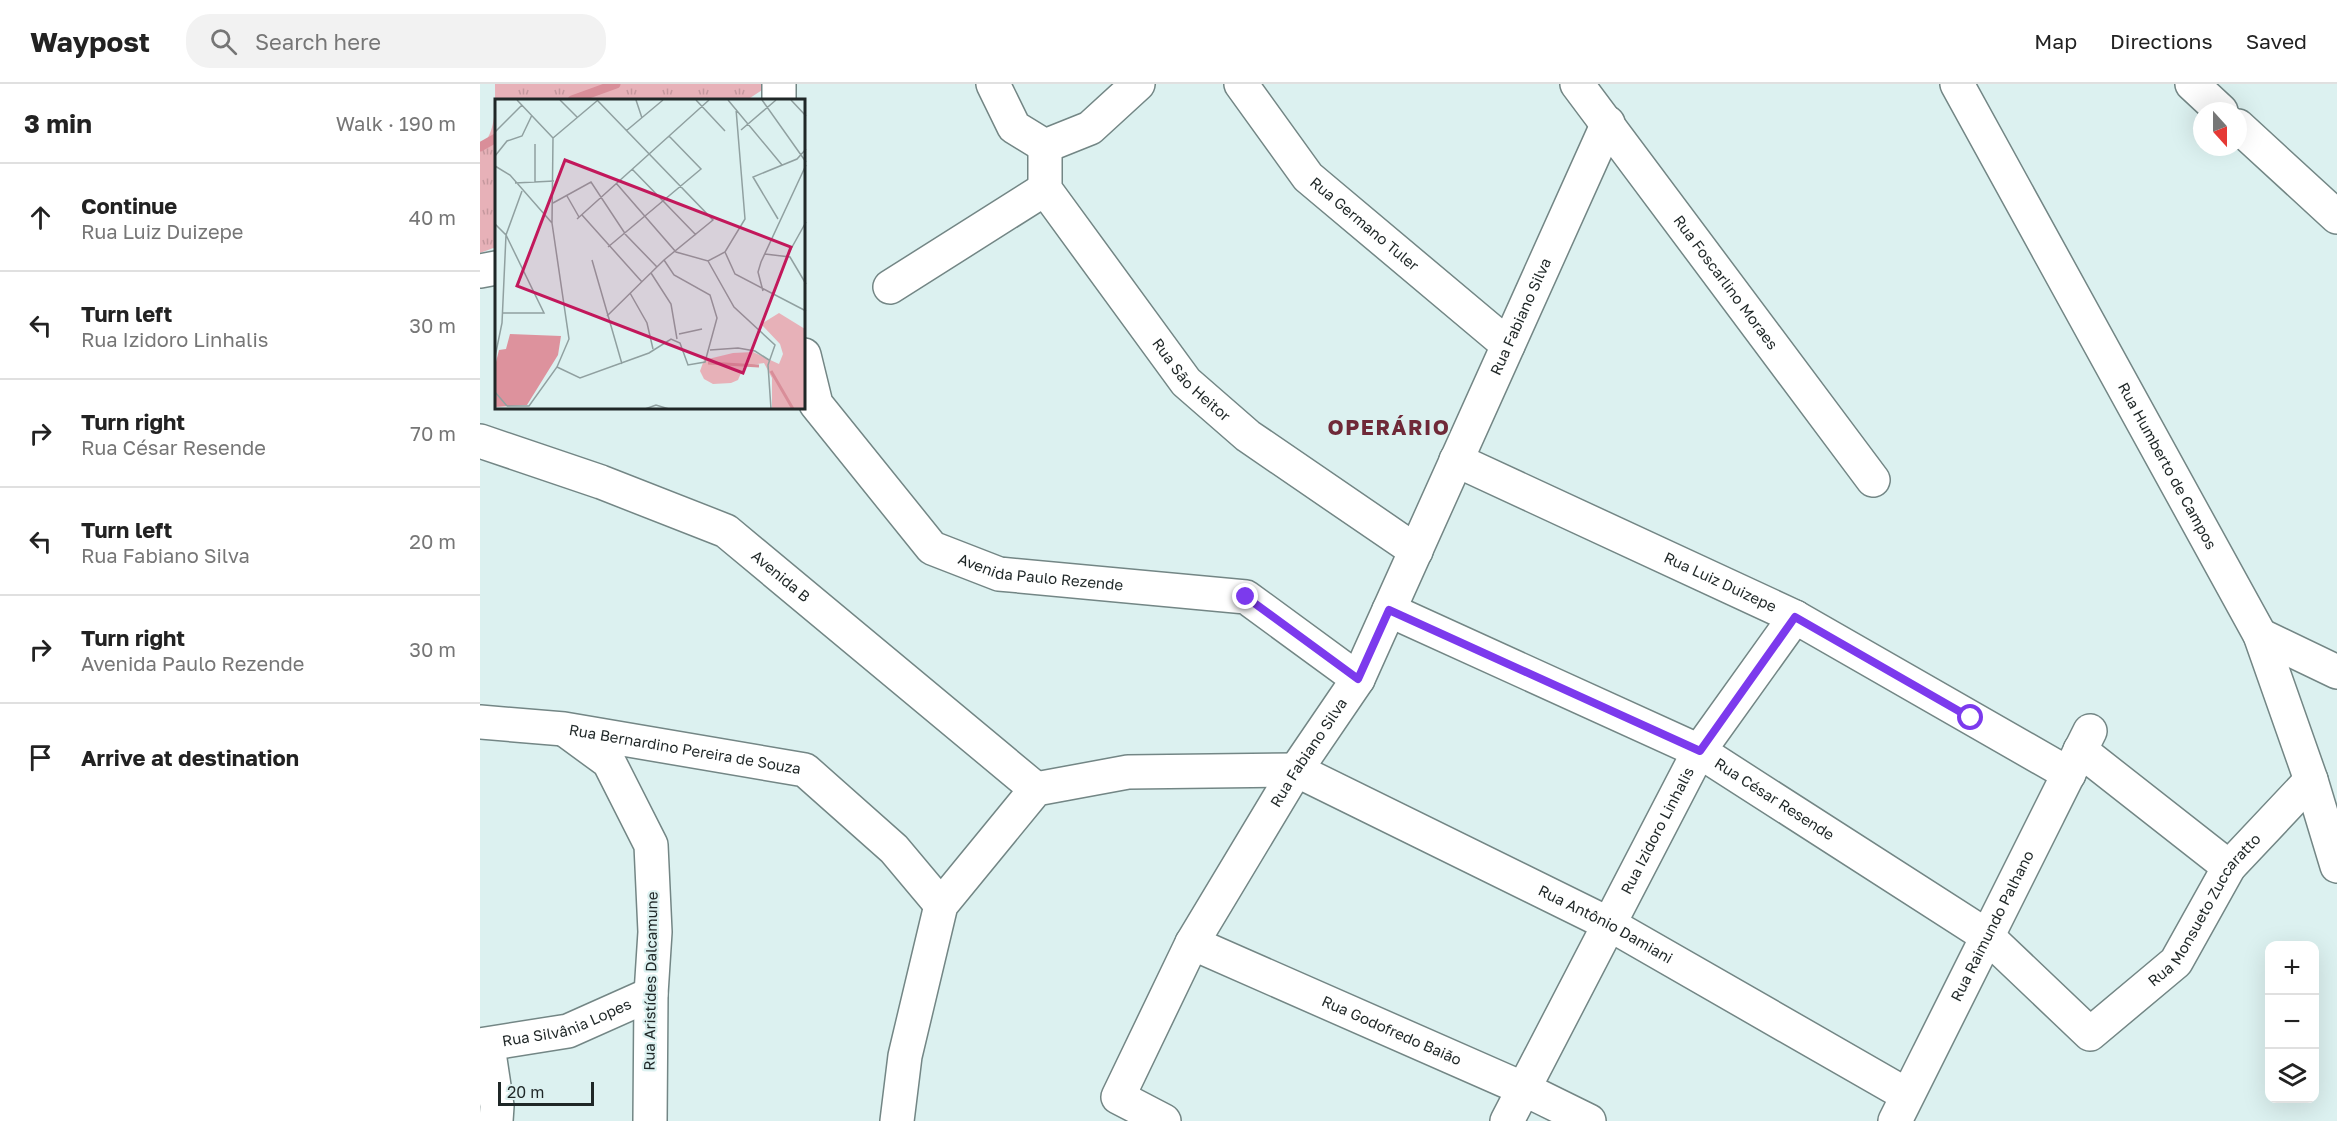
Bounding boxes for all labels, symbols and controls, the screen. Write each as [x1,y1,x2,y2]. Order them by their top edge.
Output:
search box [186,14,606,68]
text: Waypost [30,25,150,58]
icon: search [207,25,240,58]
text: Search here [255,28,381,55]
text: Map [2034,28,2077,54]
text: Directions [2110,28,2213,54]
text: Saved [2246,28,2307,54]
inset map [495,99,806,410]
north arrow [2193,102,2247,156]
text: 3 min [24,108,92,139]
text: Walk · 190 m [336,111,456,135]
street label: Rua Germano Tuler [1307,173,1423,274]
text: Continue [81,192,177,219]
icon: ahead [24,201,57,234]
text: 40 m [409,205,456,229]
street label: Rua Foscarlino Moraes [1670,211,1782,353]
text: Rua Luiz Duizepe [81,219,243,243]
street label: Rua Fabiano Silva [1486,255,1554,378]
text: Turn left [81,300,172,327]
icon: left [24,309,57,342]
text: 30 m [409,313,456,337]
text: Rua Izidoro Linhalis [81,327,268,351]
street label: Rua São Heitor [1149,334,1235,425]
street label: Rua Humberto de Campos [2115,379,2221,552]
text: Turn right [81,408,185,435]
district label: OPERÁRIO [1328,414,1450,440]
icon: right [24,417,57,450]
text: 70 m [410,421,456,445]
text: Rua César Resende [81,435,266,459]
text: Turn left [81,516,172,543]
icon: left [24,525,57,558]
text: 20 m [409,529,456,553]
text: Rua Fabiano Silva [81,543,250,567]
street label: Avenida B [748,546,814,605]
street label: Rua Luiz Duizepe [1661,548,1780,615]
street label: Avenida Paulo Rezende [956,549,1124,594]
route end [1232,583,1258,609]
text: Turn right [81,624,185,651]
icon: right [24,633,57,666]
text: 30 m [409,637,456,661]
text: Avenida Paulo Rezende [81,651,304,675]
street label: Rua Fabiano Silva [1266,694,1350,810]
route start [1957,704,1983,730]
street label: Rua Bernardino Pereira de Souza [568,720,802,777]
icon: arrive [24,741,57,774]
text: Arrive at destination [81,744,299,771]
street label: Rua César Resende [1712,753,1838,844]
street label: Rua Izidoro Linhalis [1616,764,1697,897]
street label: Rua Monsueto Zuccaratto [2144,829,2264,990]
street label: Rua Raimundo Palhano [1946,847,2037,1004]
street label: Rua Antônio Damiani [1536,881,1676,967]
street label: Rua Aristídes Dalcamune [639,891,661,1071]
map controls [2265,941,2319,1103]
button: + [2265,941,2319,995]
street label: Rua Godofredo Baião [1319,991,1465,1068]
street label: Rua Silvânia Lopes [501,994,634,1049]
button: − [2265,995,2319,1049]
button: layers [2265,1049,2319,1103]
scale bar [498,1079,594,1106]
text: 20 m [507,1082,544,1102]

